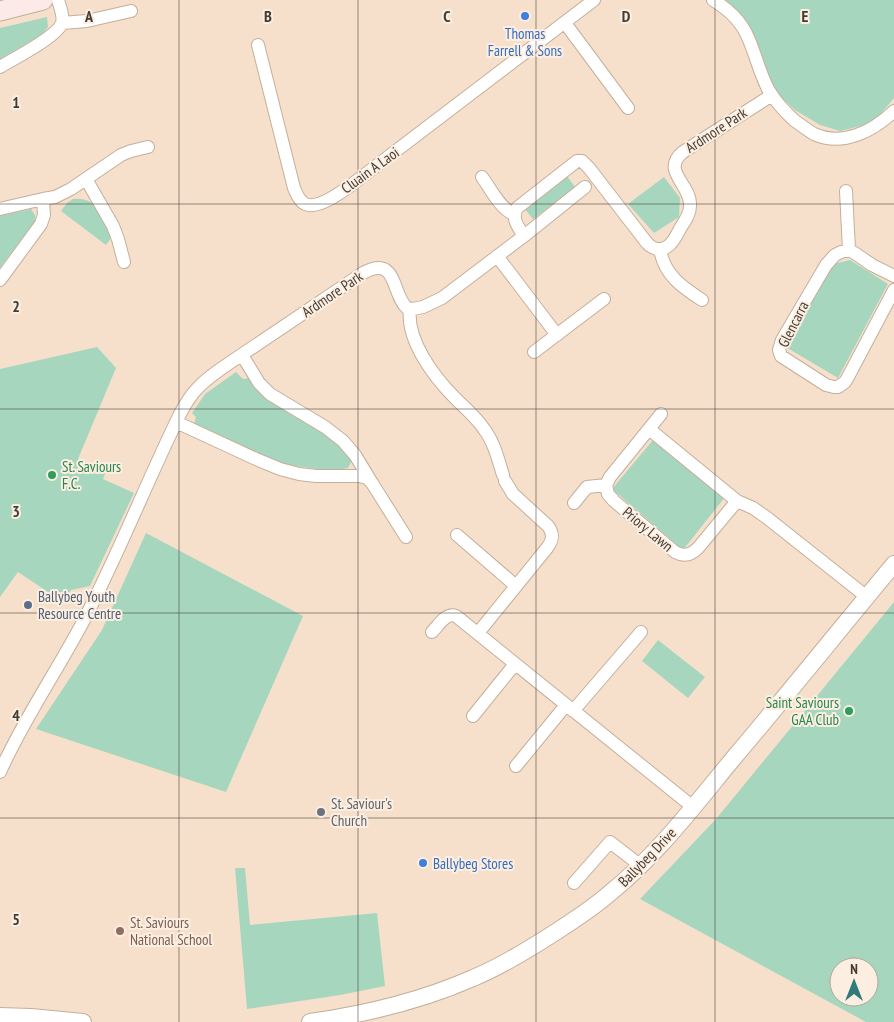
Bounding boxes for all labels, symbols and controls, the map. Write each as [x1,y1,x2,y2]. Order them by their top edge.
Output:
text: A [84,6,94,26]
text: B [264,6,272,26]
text: C [443,6,451,26]
text: D [622,6,631,26]
text: E [802,6,809,26]
marker: Thomas Farrell & Sons [519,10,531,22]
place label: Thomas Farrell & Sons [488,24,562,60]
text: 1 [12,92,20,112]
street label: Ardmore Park [682,103,751,157]
street label: Cluain A Laoi [337,143,403,197]
street label: Ardmore Park [298,267,366,321]
text: 2 [12,296,20,316]
street label: Glencarra [773,298,813,350]
place label: St. Saviours F.C. [62,457,121,493]
marker: St. Saviours F.C. [46,469,58,481]
text: 3 [12,501,20,521]
street label: Priory Lawn [619,502,677,556]
place label: Ballybeg Youth Resource Centre [38,587,121,623]
marker: Ballybeg Youth Resource Centre [22,599,34,611]
place label: Saint Saviours GAA Club [766,693,839,729]
text: 4 [12,705,20,725]
marker: Saint Saviours GAA Club [843,705,855,717]
place label: St. Saviour's Church [331,794,392,830]
marker: St. Saviour's Church [315,806,327,818]
street label: Ballybeg Drive [614,823,680,891]
place label: Ballybeg Stores [433,854,513,873]
marker: Ballybeg Stores [417,857,429,869]
text: 5 [12,909,20,929]
place label: St. Saviours National School [130,913,213,949]
marker: St. Saviours National School [114,925,126,937]
north arrow [829,957,879,1007]
text: N [850,960,858,978]

